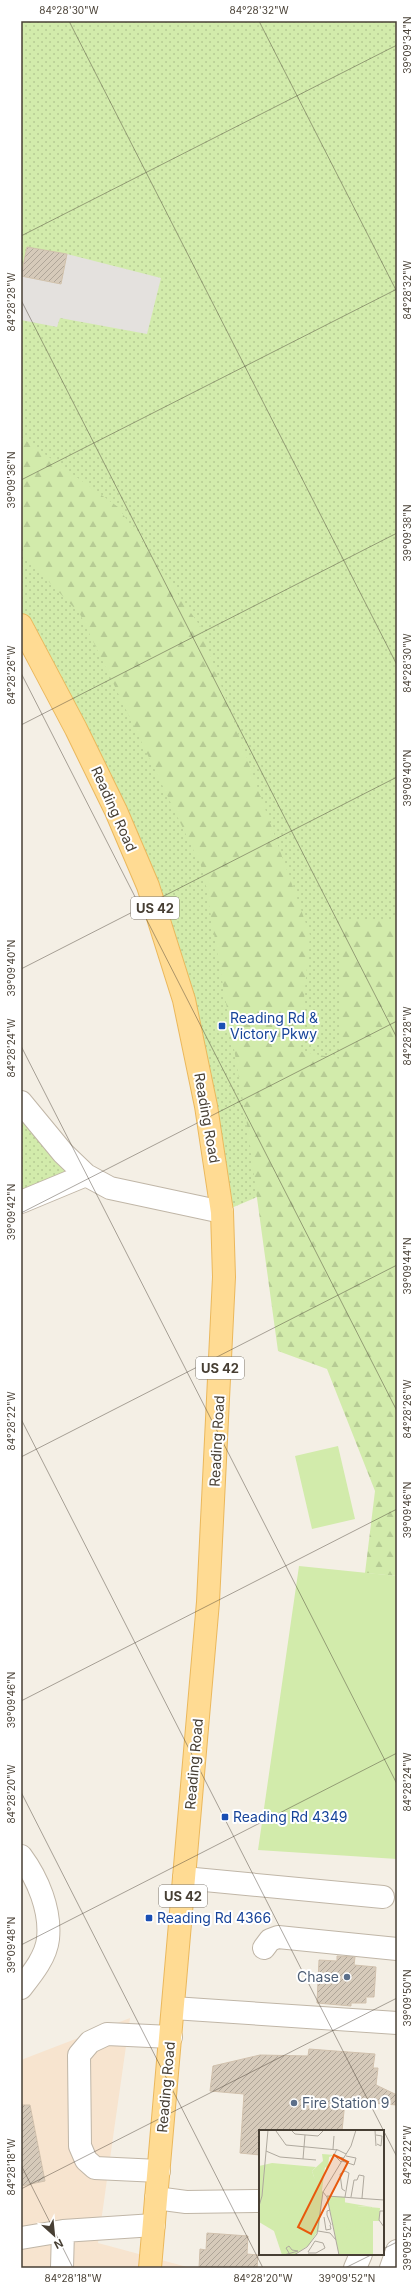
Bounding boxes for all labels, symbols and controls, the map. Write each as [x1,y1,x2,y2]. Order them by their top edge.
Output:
text: 84°28'30"W [39,4,99,16]
text: 84°28'32"W [229,4,289,16]
text: 39°09'34"N [401,16,413,74]
text: 84°28'32"W [401,260,413,320]
text: 84°28'28"W [5,272,17,332]
text: 39°09'36"N [5,451,17,509]
text: 39°09'38"N [401,505,413,562]
text: 84°28'30"W [401,633,413,693]
text: 84°28'26"W [5,645,17,705]
text: 39°09'40"N [401,750,413,806]
street label: Reading Road [88,764,141,854]
road number: US 42 [131,897,179,919]
text: 39°09'40"N [5,940,17,996]
text: 84°28'28"W [401,1006,413,1066]
place label: Reading Rd & Victory Pkwy [230,1009,318,1042]
text: 84°28'24"W [5,1018,17,1078]
marker: Reading Rd & Victory Pkwy [217,1021,227,1031]
street label: Reading Road [191,1071,224,1164]
text: 39°09'42"N [5,1184,17,1240]
text: 39°09'44"N [401,1238,413,1294]
road number: US 42 [196,1357,244,1379]
text: 84°28'26"W [401,1379,413,1439]
text: 84°28'22"W [5,1391,17,1451]
street label: Reading Road [206,1395,227,1487]
text: 39°09'46"N [401,1482,413,1538]
text: 39°09'46"N [5,1672,17,1728]
street label: Reading Road [181,1718,206,1810]
text: 84°28'24"W [401,1752,413,1812]
text: 84°28'20"W [5,1764,17,1824]
place label: Reading Rd 4349 [233,1808,347,1825]
marker: Reading Rd 4349 [220,1812,230,1822]
road number: US 42 [159,1885,207,1907]
place label: Reading Rd 4366 [157,1909,271,1926]
marker: Reading Rd 4366 [144,1913,154,1923]
text: 39°09'48"N [5,1917,17,1973]
place label: Chase [297,1968,339,1985]
text: 39°09'50"N [401,1969,413,2027]
marker: Chase [342,1972,352,1982]
street label: Reading Road [153,2041,178,2133]
place label: Fire Station 9 [302,2094,390,2111]
marker: Fire Station 9 [289,2098,299,2108]
text: 84°28'22"W [401,2125,413,2185]
inset map [259,2130,384,2255]
text: 84°28'18"W [5,2138,17,2196]
text: 39°09'52"N [401,2214,413,2270]
north arrow [34,2215,74,2255]
text: N [52,2236,65,2252]
text: 84°28'18"W [44,2272,102,2284]
text: 84°28'20"W [233,2272,293,2284]
text: 39°09'52"N [319,2272,375,2284]

